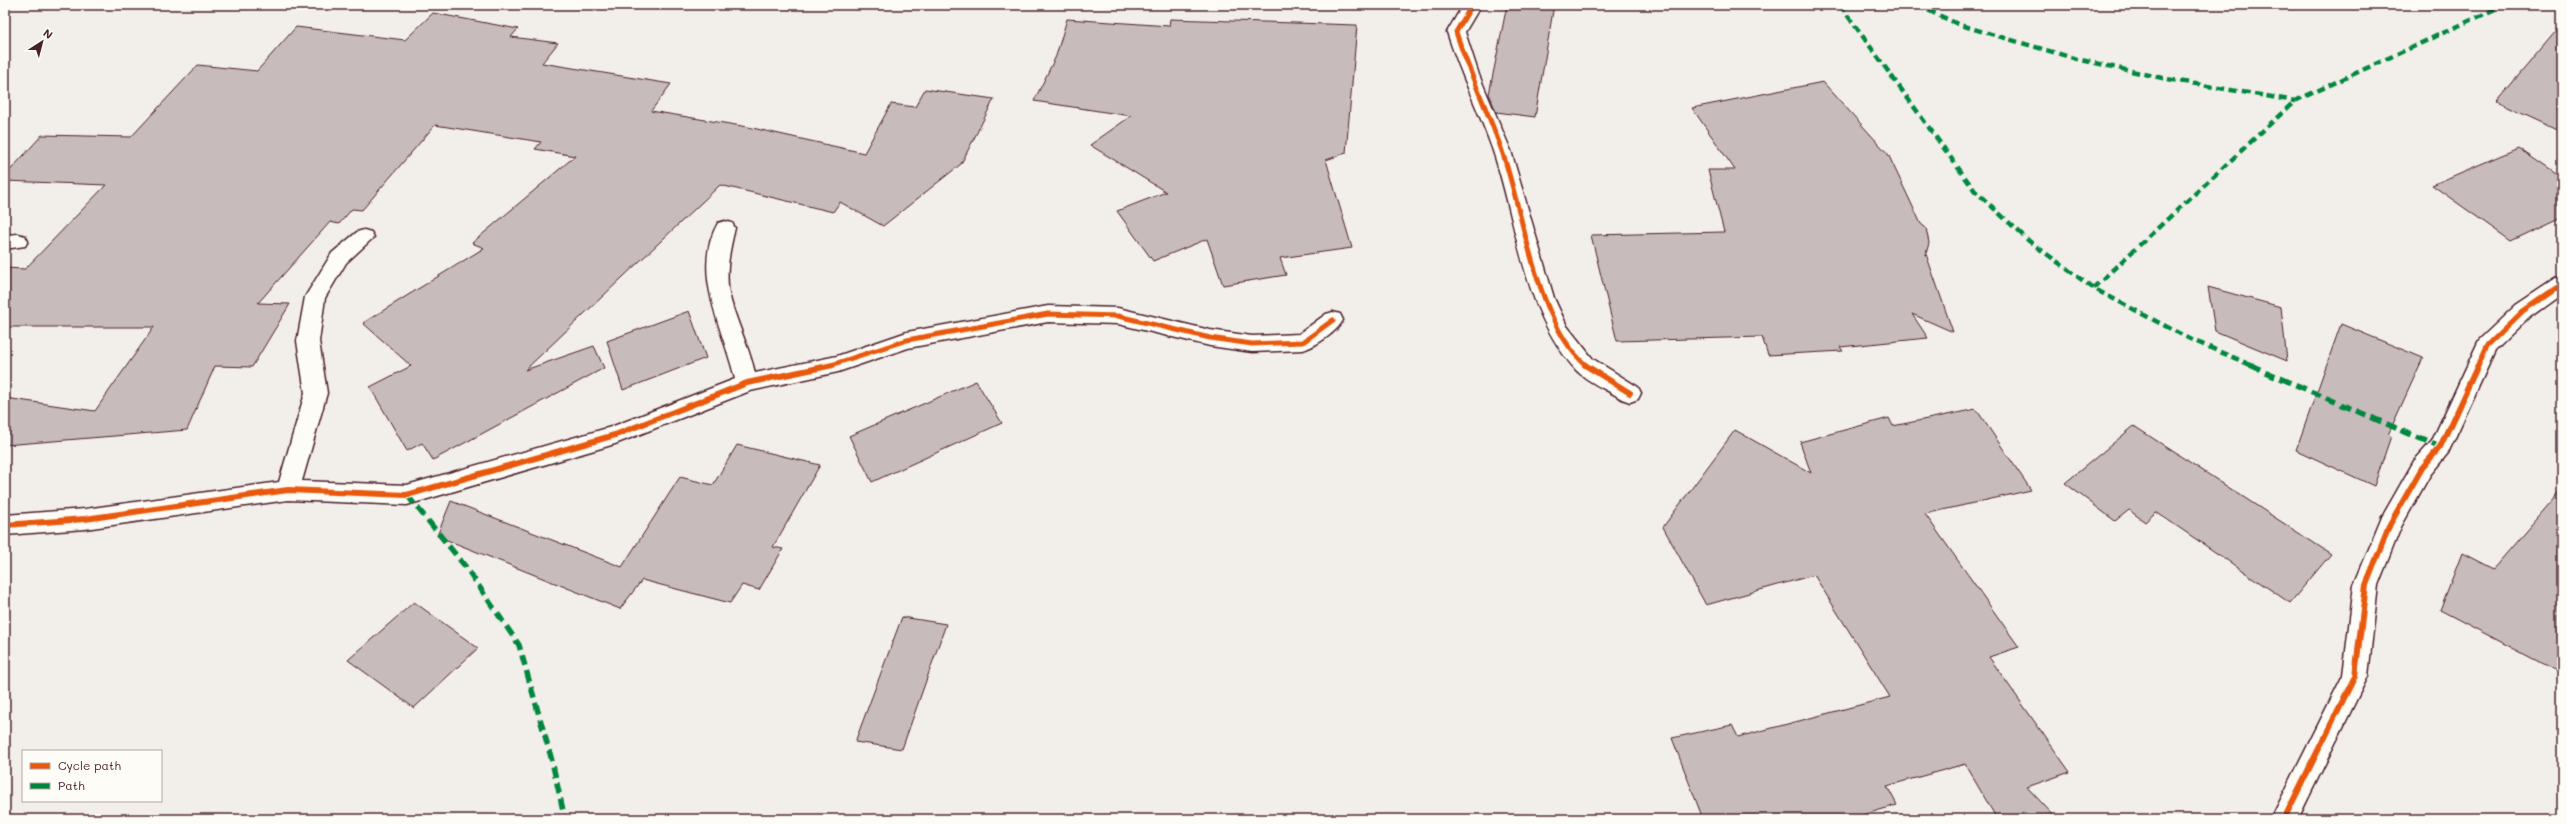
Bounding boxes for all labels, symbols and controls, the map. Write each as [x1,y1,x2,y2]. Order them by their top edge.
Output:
north arrow [22,22,62,62]
text: N [40,25,56,42]
legend [22,750,162,802]
text: Cycle path [58,757,121,773]
text: Path [58,777,85,793]

